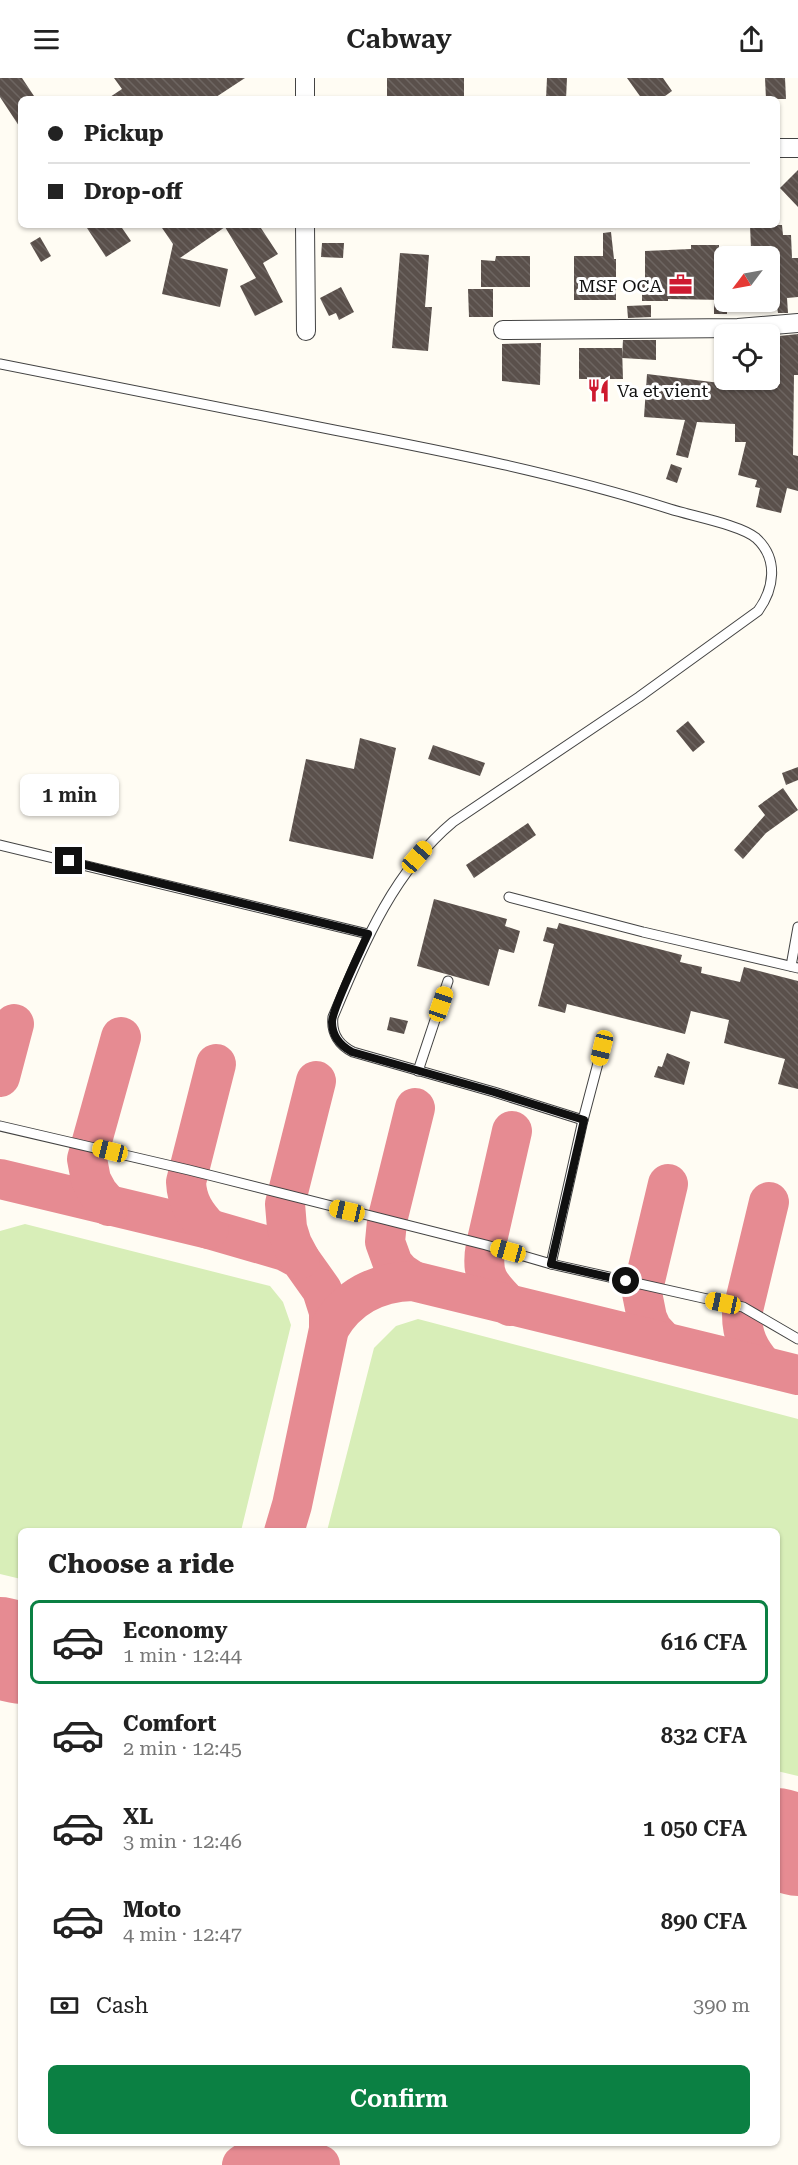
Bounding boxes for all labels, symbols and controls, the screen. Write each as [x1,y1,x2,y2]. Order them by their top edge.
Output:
icon: menu [30,23,63,56]
text: Cabway [346,23,452,55]
icon: share [735,23,768,56]
text: Pickup [84,121,164,146]
text: Drop-off [84,179,182,204]
north arrow [714,246,780,312]
map controls [714,246,780,390]
office icon: MSF OCA [667,272,693,298]
place label: MSF OCA [578,275,662,296]
button: locate [714,324,780,390]
restaurant icon: Va et vient [586,377,612,403]
place label: Va et vient [617,380,709,401]
callout: 1 min [20,774,118,816]
text: 1 min [42,783,97,807]
car [398,838,436,876]
route end [55,847,82,874]
car [427,984,455,1024]
car [589,1028,615,1068]
car [90,1138,130,1164]
car [327,1198,367,1224]
car [488,1237,528,1265]
route start [612,1267,639,1294]
car [704,1290,742,1316]
text: Choose a ride [48,1548,234,1580]
icon: car [51,1615,105,1669]
text: Economy [123,1618,227,1643]
text: 616 CFA [661,1630,747,1655]
text: 1 min · 12:44 [123,1643,242,1667]
icon: car [51,1708,105,1762]
text: Comfort [123,1711,216,1736]
text: 832 CFA [661,1723,747,1748]
text: 2 min · 12:45 [123,1736,242,1760]
icon: car [51,1801,105,1855]
text: XL [123,1804,153,1829]
text: 1 050 CFA [643,1816,747,1841]
text: 3 min · 12:46 [123,1829,242,1853]
icon: car [51,1894,105,1948]
text: Moto [123,1897,181,1922]
text: 890 CFA [661,1909,747,1934]
text: 4 min · 12:47 [123,1922,242,1946]
icon: cash [48,1989,81,2022]
text: Cash [96,1993,148,2018]
text: 390 m [693,1993,750,2017]
button: Confirm [48,2065,750,2134]

